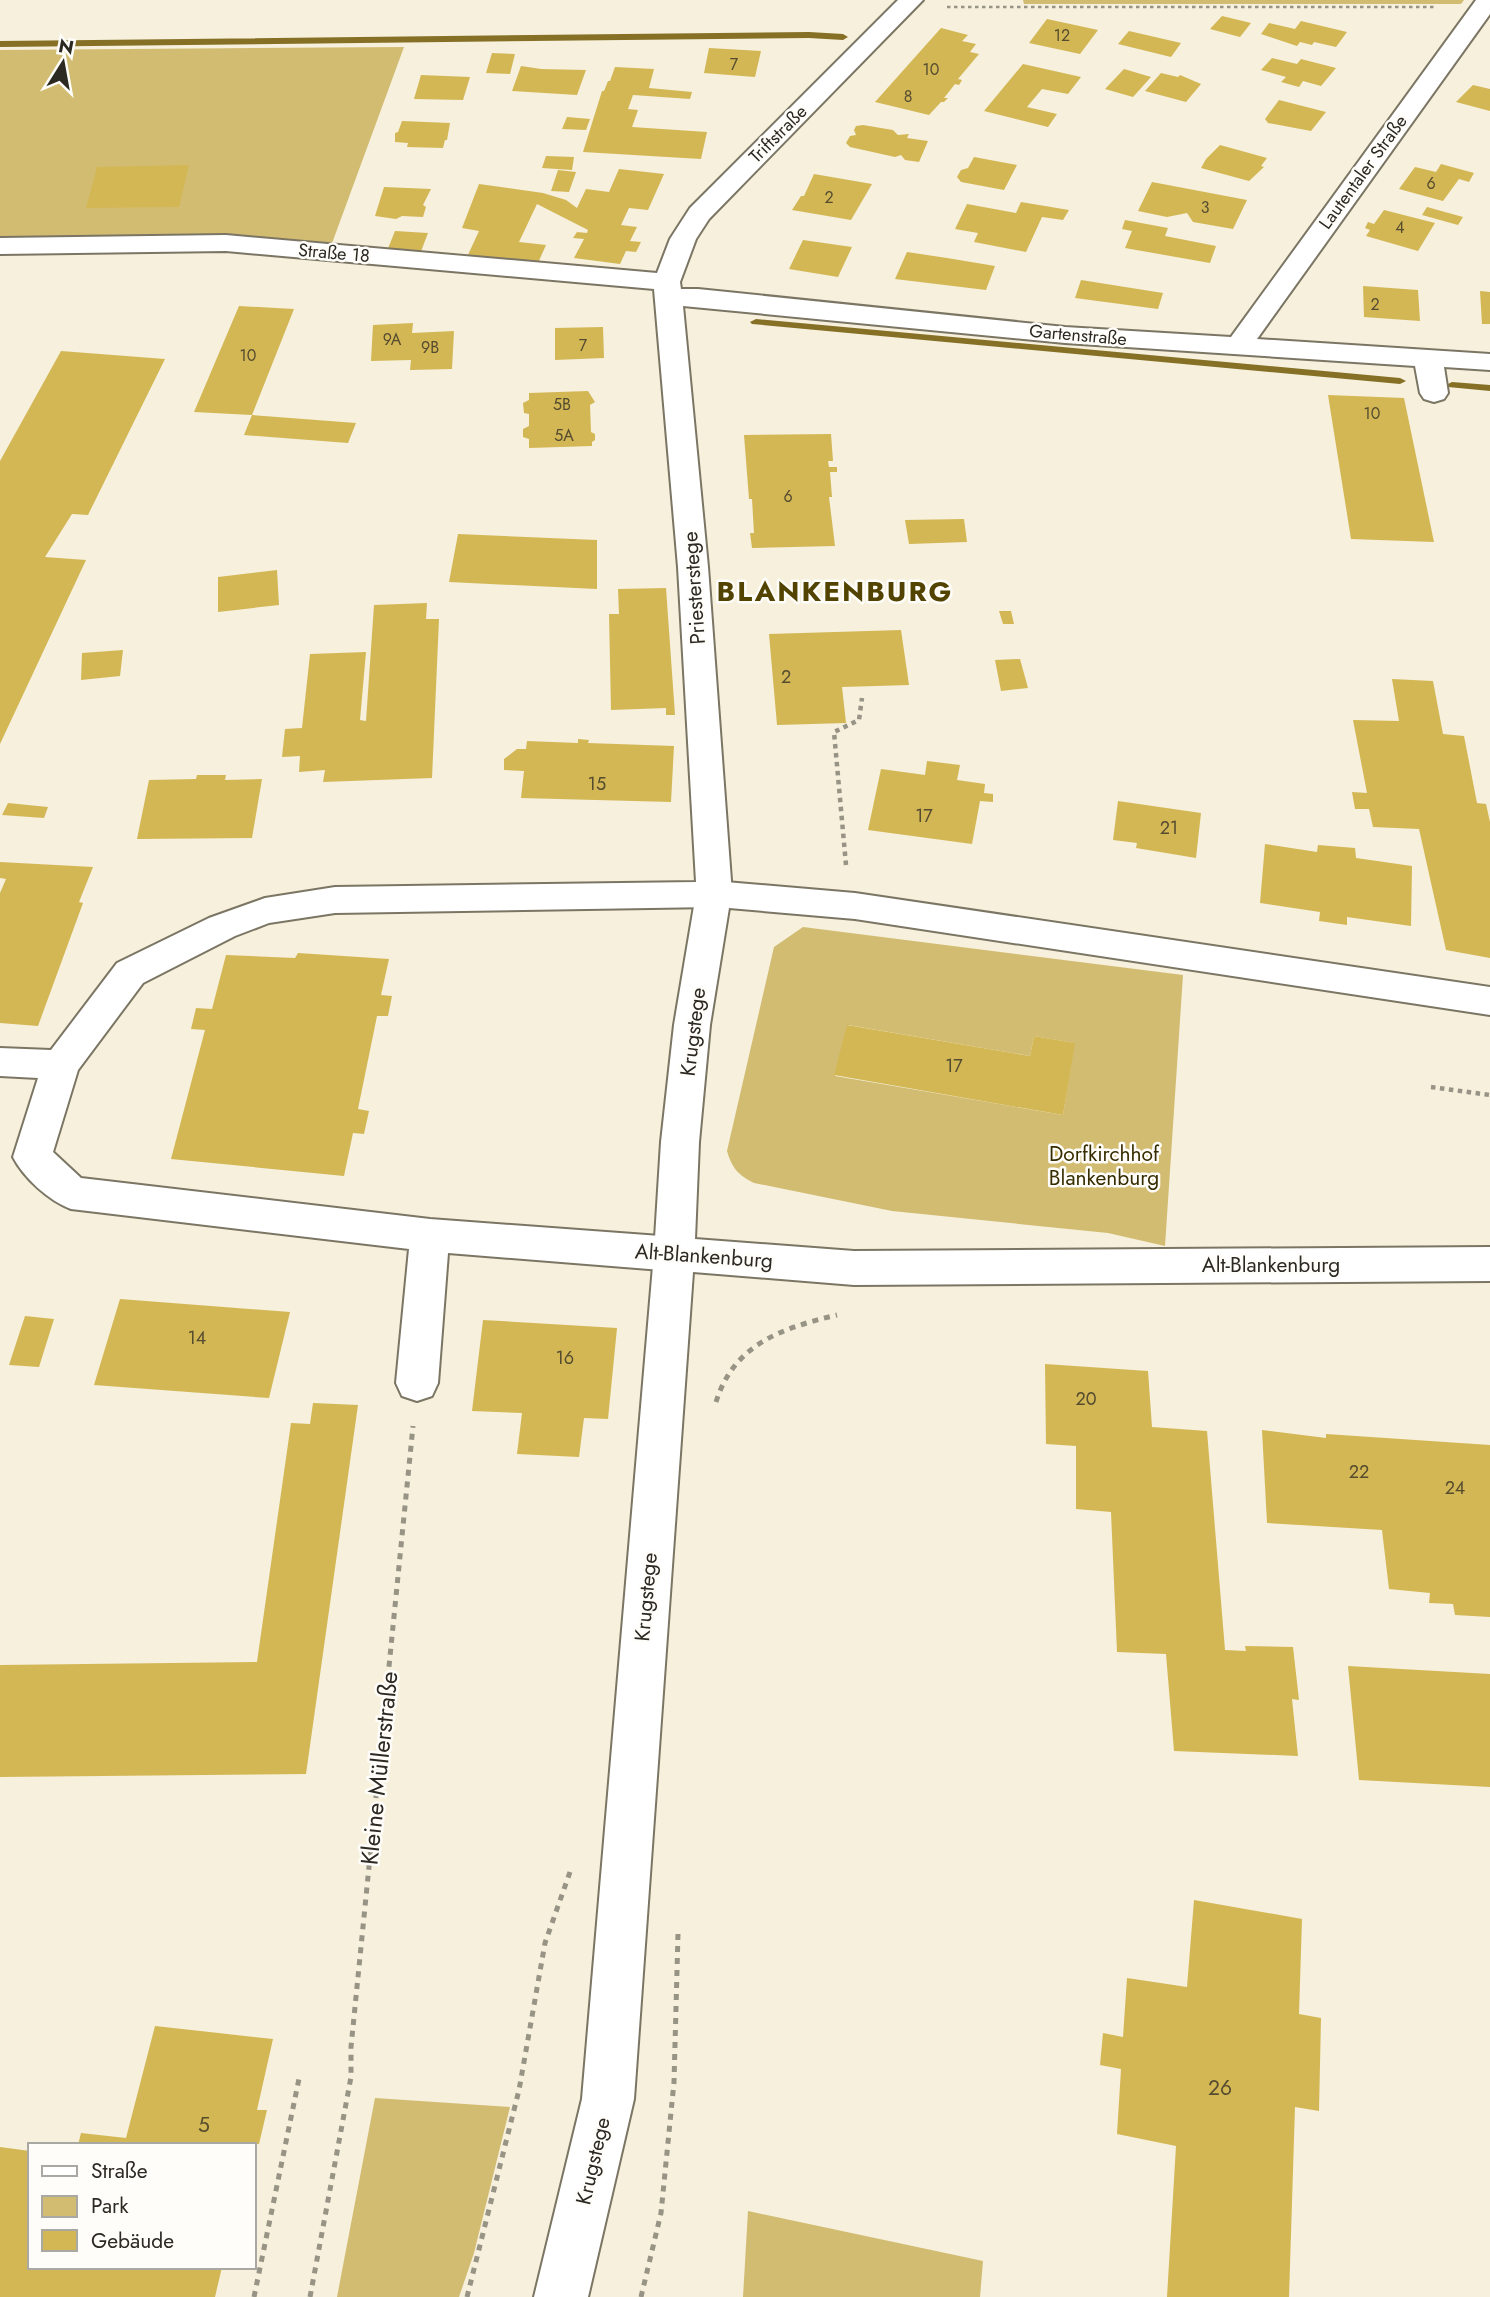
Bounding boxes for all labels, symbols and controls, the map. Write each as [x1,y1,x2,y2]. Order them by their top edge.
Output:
house number: 12 [1054,24,1070,47]
north arrow [28,28,98,98]
text: N [56,32,76,61]
house number: 7 [730,53,739,76]
house number: 10 [923,58,939,81]
house number: 8 [904,85,912,108]
street label: Triftstraße [743,99,813,169]
street label: Lautentaler Straße [1313,109,1413,235]
house number: 6 [1426,172,1436,195]
house number: 2 [824,186,834,209]
house number: 3 [1201,196,1210,219]
house number: 4 [1395,216,1405,239]
street label: Straße 18 [297,237,371,269]
house number: 2 [1370,293,1380,316]
street label: Gartenstraße [1028,318,1128,352]
house number: 9A [383,328,402,351]
house number: 7 [579,334,588,357]
house number: 9B [421,336,439,359]
house number: 10 [240,344,256,367]
house number: 5B [553,393,571,416]
house number: 10 [1364,402,1380,425]
house number: 5A [554,424,574,447]
house number: 6 [783,485,793,508]
street label: Priesterstege [675,530,713,646]
district label: BLANKENBURG [717,571,953,612]
house number: 2 [781,664,791,690]
house number: 15 [588,771,606,797]
house number: 17 [915,803,933,829]
house number: 21 [1160,815,1178,841]
street label: Krugstege [673,986,713,1078]
house number: 17 [945,1053,963,1079]
park label: Dorfkirchhof Blankenburg [1049,1139,1160,1193]
street label: Alt-Blankenburg [634,1236,774,1276]
street label: Alt-Blankenburg [1202,1250,1340,1280]
house number: 14 [188,1325,206,1351]
house number: 16 [556,1345,574,1371]
house number: 20 [1075,1386,1097,1412]
house number: 22 [1349,1459,1369,1485]
house number: 24 [1445,1475,1465,1501]
street label: Krugstege [627,1551,665,1643]
street label: Kleine Müllerstraße [351,1669,407,1867]
house number: 26 [1208,2073,1232,2103]
house number: 5 [198,2110,210,2140]
street label: Krugstege [568,2114,618,2208]
legend [28,2143,256,2269]
text: Straße [91,2156,148,2186]
text: Park [91,2191,129,2221]
text: Gebäude [91,2226,174,2256]

